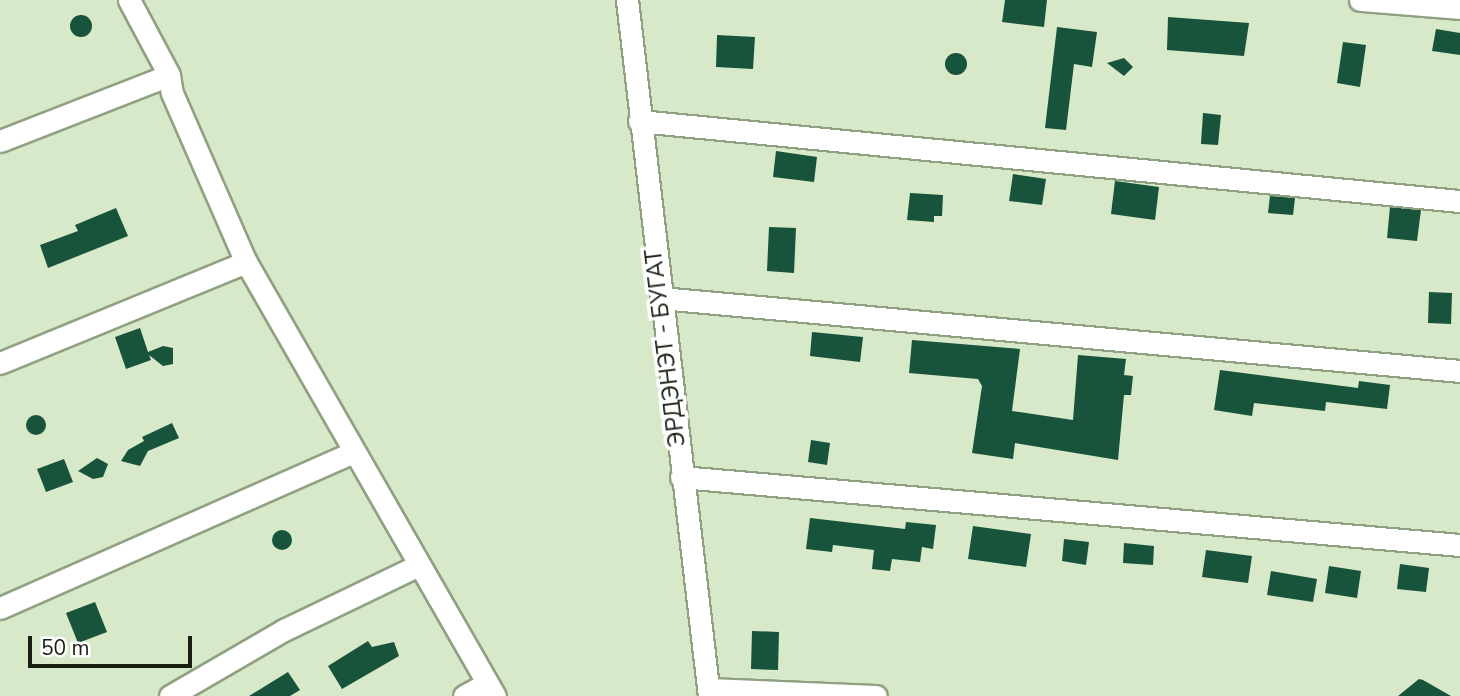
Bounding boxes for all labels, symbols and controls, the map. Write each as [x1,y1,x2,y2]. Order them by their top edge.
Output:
street label: ЭРДЭНЭТ - БУГАТ [640,248,692,448]
scale bar [32,622,196,666]
text: 50 m [41,634,90,662]

